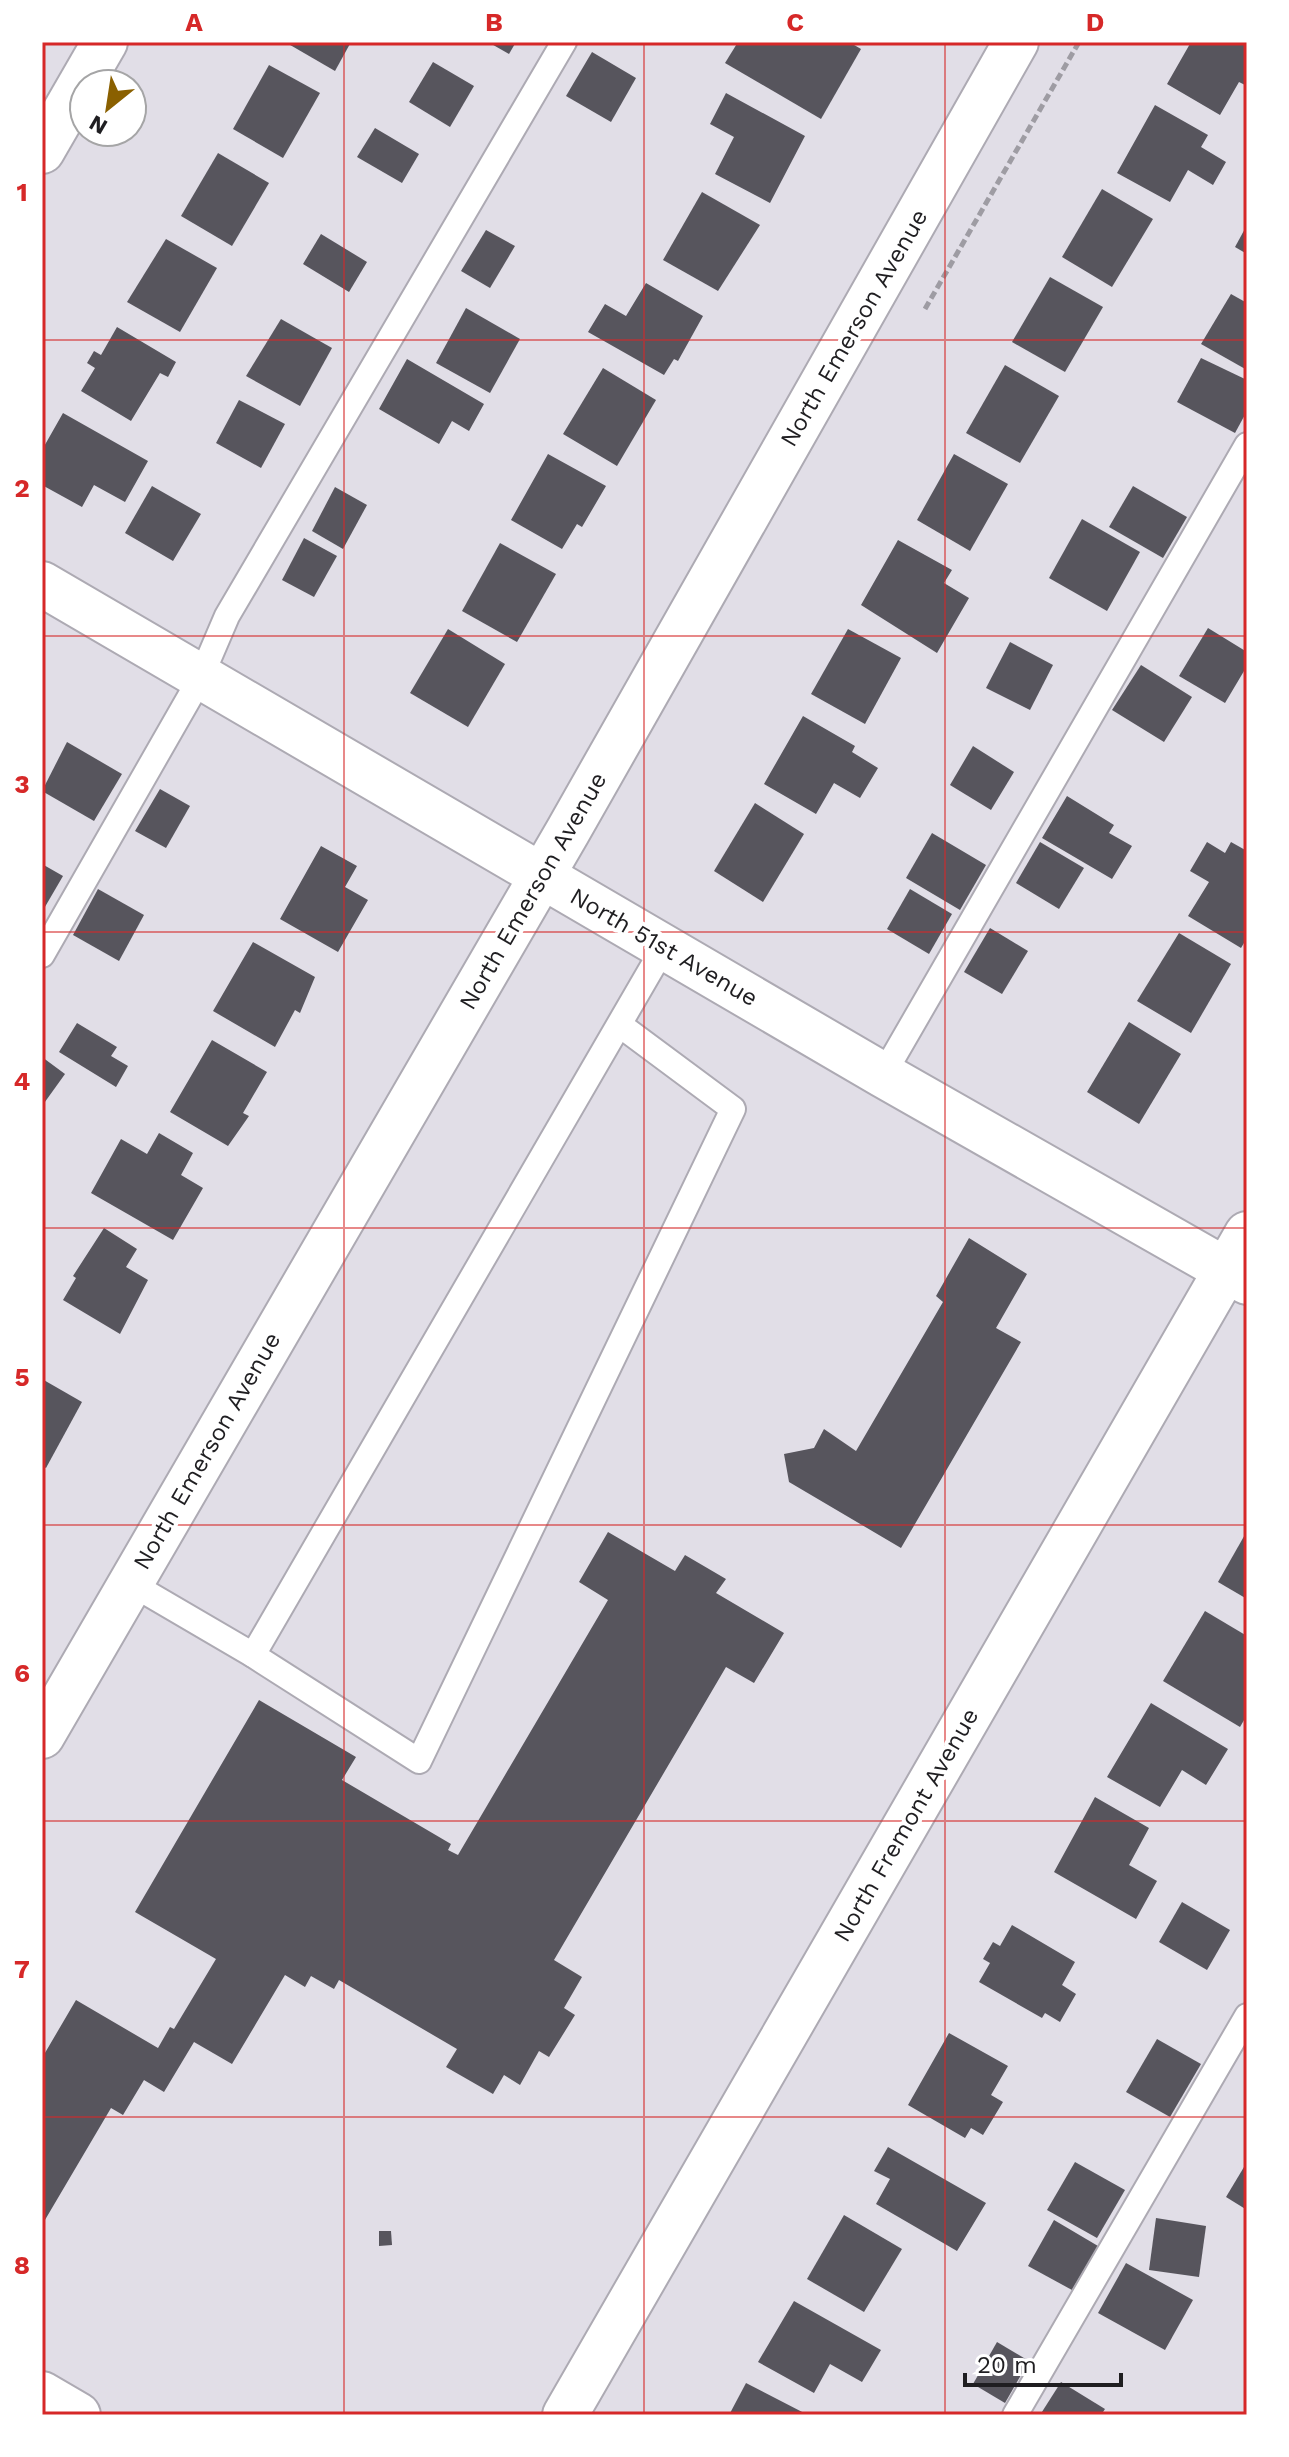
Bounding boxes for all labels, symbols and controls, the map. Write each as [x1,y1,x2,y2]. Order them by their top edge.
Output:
text: A [185,7,203,37]
text: B [485,7,503,37]
text: C [786,7,804,37]
text: D [1086,7,1104,37]
north arrow [68,68,148,148]
text: N [85,110,112,140]
text: 1 [16,177,28,207]
street label: North Emerson Avenue [775,204,933,452]
text: 2 [14,473,30,503]
street label: North Emerson Avenue [454,767,612,1015]
text: 3 [14,769,30,799]
street label: North 51st Avenue [565,882,763,1012]
text: 4 [14,1066,31,1096]
street label: North Emerson Avenue [128,1327,286,1575]
text: 5 [14,1362,30,1392]
text: 6 [14,1658,30,1688]
street label: North Fremont Avenue [828,1703,984,1947]
text: 7 [14,1954,30,1984]
text: 8 [14,2250,30,2280]
scale bar [965,2337,1121,2387]
text: 20 m [977,2351,1037,2379]

